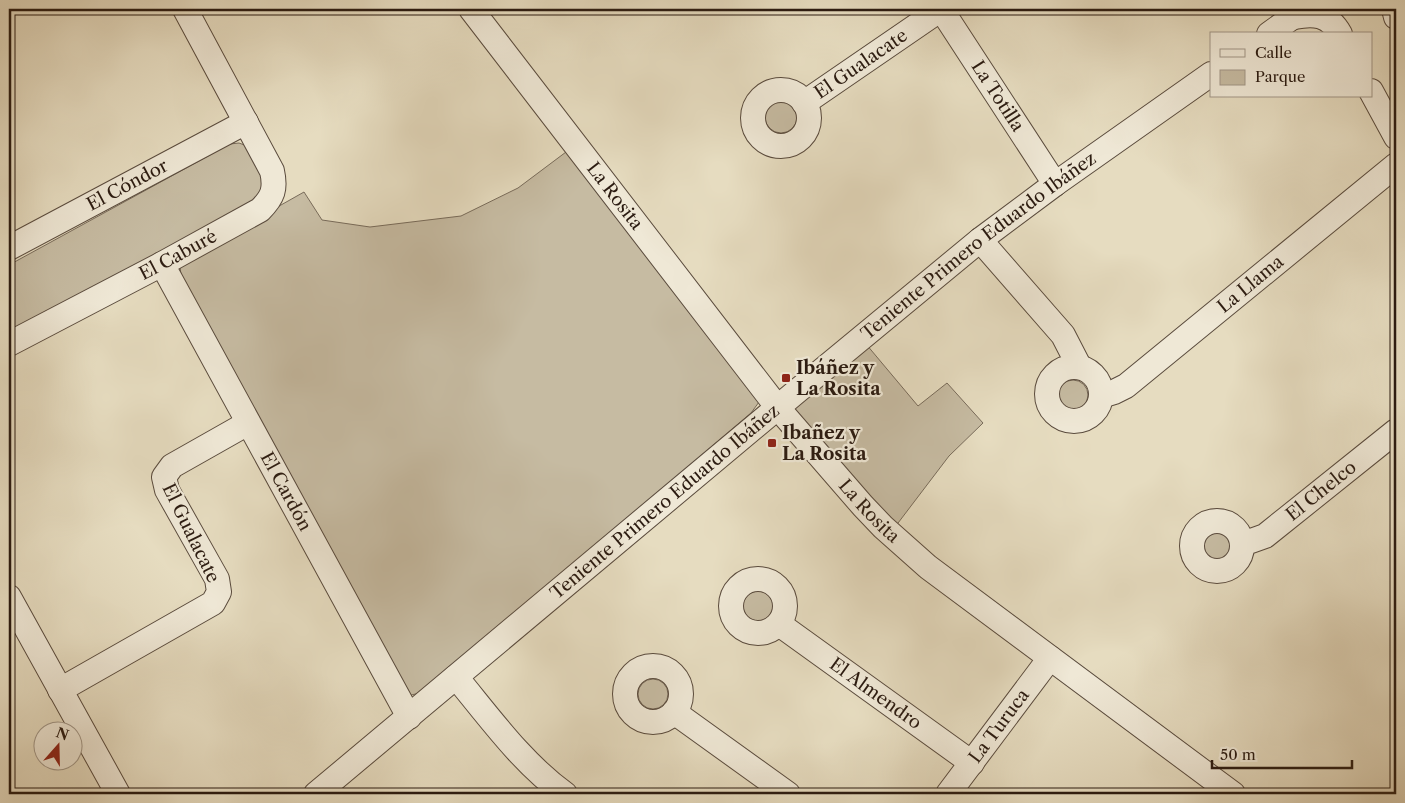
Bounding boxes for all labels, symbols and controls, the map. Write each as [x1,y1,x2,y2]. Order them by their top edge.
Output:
street label: El Gualacate [810,24,912,104]
legend [1210,32,1372,98]
text: Calle [1255,43,1292,62]
street label: La Totilla [967,56,1029,136]
text: Parque [1255,67,1305,86]
street label: Teniente Primero Eduardo Ibáñez [857,148,1100,345]
street label: El Cóndor [83,154,172,216]
street label: La Rosita [582,158,648,235]
street label: El Caburé [135,225,221,285]
street label: La Llama [1213,250,1288,318]
place label: Ibáñez y La Rosita [796,357,881,400]
marker: Ibáñez y La Rosita [780,372,792,384]
street label: Teniente Primero Eduardo Ibáñez [546,400,784,604]
place label: Ibañez y La Rosita [782,422,867,465]
marker: Ibañez y La Rosita [766,437,778,449]
street label: El Cardón [256,448,316,535]
street label: El Chelco [1282,456,1361,526]
street label: La Rosita [834,475,904,548]
street label: El Gualacate [157,480,225,586]
street label: El Almendro [825,653,926,734]
street label: La Turuca [964,684,1034,767]
north arrow [32,720,82,770]
text: N [54,723,71,744]
scale bar [1212,738,1352,770]
text: 50 m [1220,745,1256,764]

